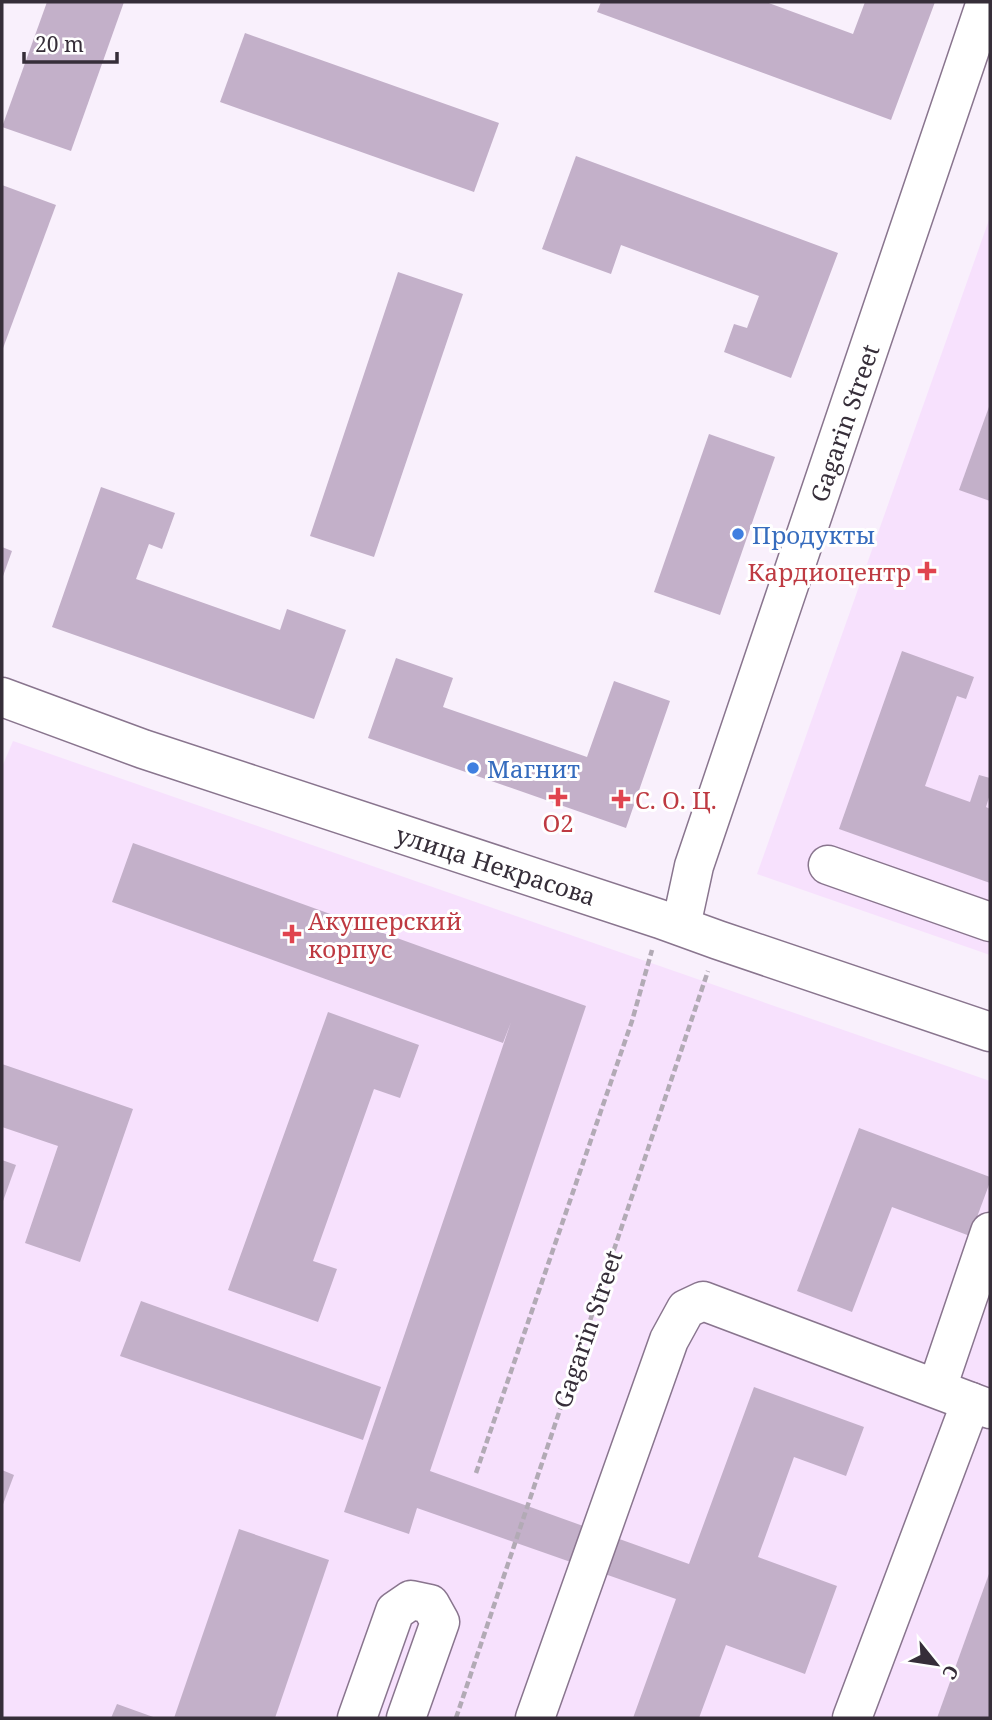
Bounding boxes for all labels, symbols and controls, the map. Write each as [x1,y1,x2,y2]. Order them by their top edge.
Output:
scale bar [24,21,117,65]
text: 20 m [35,30,84,58]
street label: Gagarin Street [802,340,886,506]
place label: Продукты [752,518,875,551]
marker: Продукты [730,526,746,542]
place label: Кардиоцентр [748,555,911,588]
marker: Кардиоцентр [917,561,937,581]
place label: Магнит [487,752,580,785]
marker: Магнит [465,760,481,776]
place label: С. О. Ц. [635,783,717,816]
marker: O2 [550,789,566,805]
marker: С. О. Ц. [613,791,629,807]
place label: O2 [542,806,574,839]
street label: улица Некрасова [392,817,600,913]
place label: Акушерский корпус [308,904,462,965]
marker: Акушерский корпус [282,924,302,944]
street label: Gagarin Street [545,1246,629,1412]
north arrow [901,1629,971,1699]
text: С [936,1661,965,1684]

